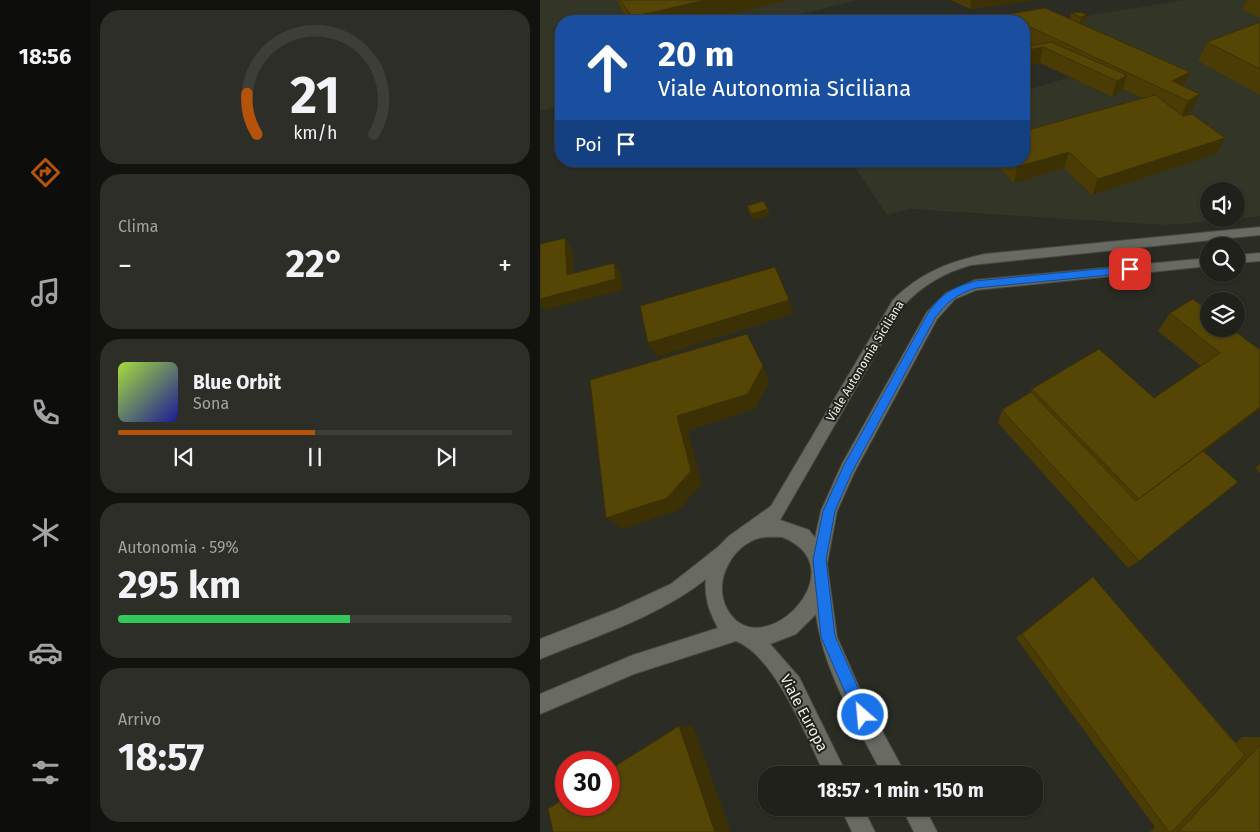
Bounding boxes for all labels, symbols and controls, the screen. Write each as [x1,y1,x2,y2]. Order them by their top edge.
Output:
text: 20 m [658,33,734,75]
icon: ahead [575,35,640,100]
text: 18:56 [19,43,71,70]
text: 21 [290,64,340,127]
text: Viale Autonomia Siciliana [658,75,911,102]
text: km/h [293,122,337,144]
icon: arrive [612,130,640,158]
text: Poi [575,133,602,156]
icon: directions [28,155,63,190]
map controls [1200,182,1245,337]
button: sound [1200,182,1245,227]
text: Clima [118,217,158,236]
button: search [1200,237,1245,282]
text: 22° [285,241,345,287]
pin [1109,248,1151,290]
text: − [118,249,132,282]
text: + [498,249,512,282]
icon: arrive [1116,255,1144,283]
icon: music [28,275,63,310]
button: layers [1200,292,1245,337]
street label: Viale Autonomia Siciliana [823,298,907,424]
text: Blue Orbit [193,371,281,394]
text: Sona [193,394,229,413]
icon: phone [28,395,63,430]
icon: previous [170,443,198,471]
icon: pause [301,443,329,471]
icon: next [432,443,460,471]
icon: climate [28,515,63,550]
text: Autonomia · 59% [118,538,239,557]
text: 295 km [118,562,241,608]
icon: car [28,635,63,670]
street label: Viale Europa [776,671,832,755]
position arrow [836,688,888,740]
text: Arrivo [118,710,161,729]
text: 18:57 [118,734,204,780]
speed limit sign: 30 [555,751,620,816]
icon: filters [28,755,63,790]
text: 18:57 · 1 min · 150 m [817,779,984,802]

